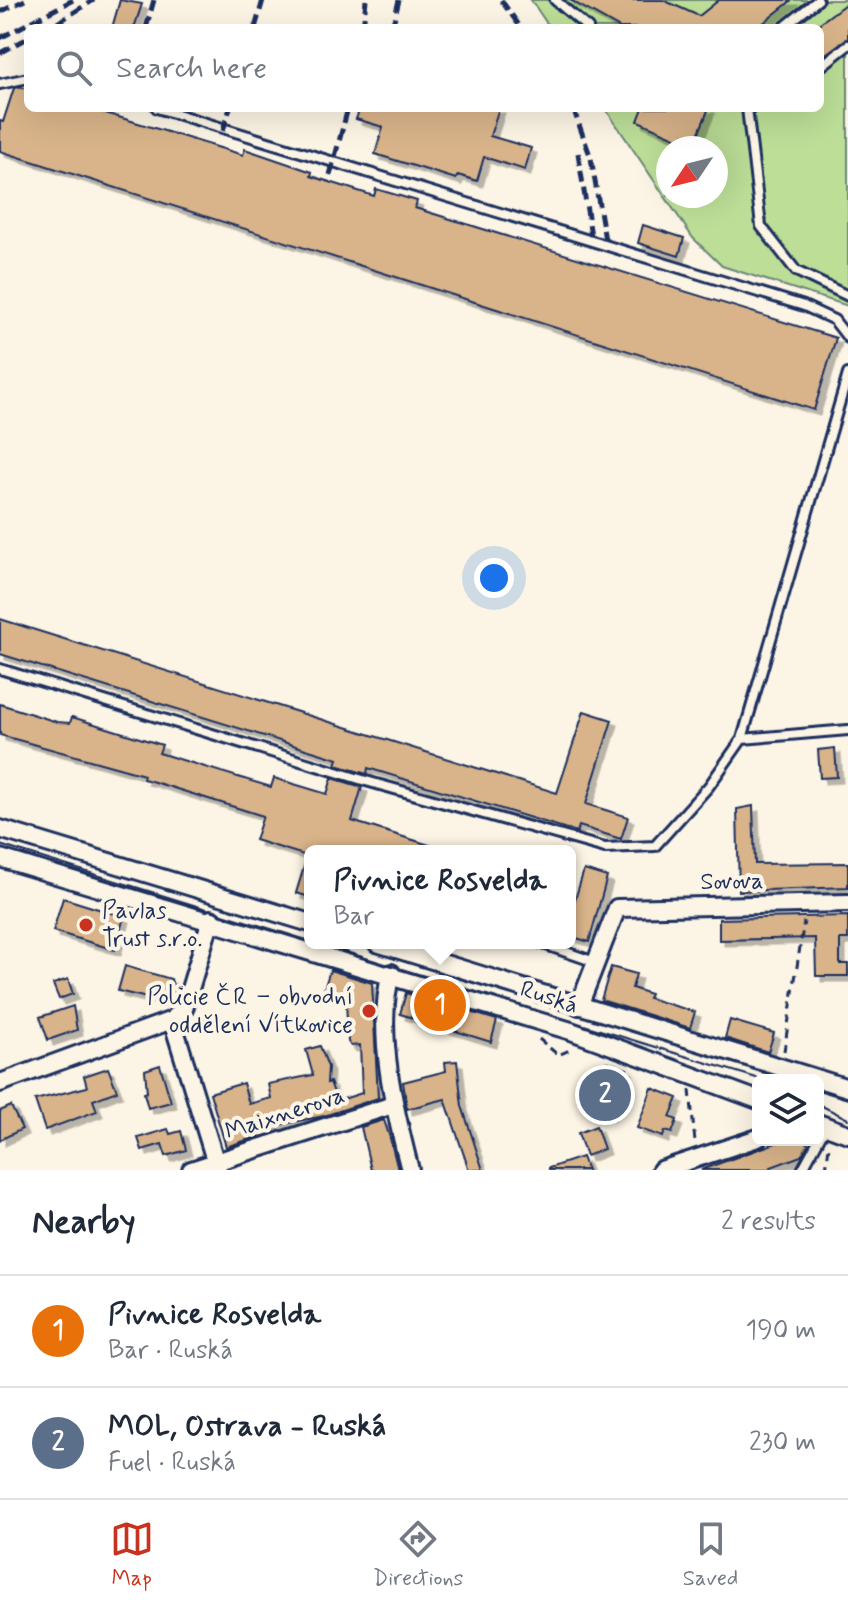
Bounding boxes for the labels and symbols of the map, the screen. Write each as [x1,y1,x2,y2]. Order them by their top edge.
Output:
north arrow [656,136,728,208]
your location [474,558,514,598]
street label: Sovova [700,866,764,898]
place label: Pavlas Trust s.r.o. [102,896,203,955]
marker: Pavlas Trust s.r.o. [77,916,95,934]
street label: Ruská [516,974,582,1022]
pin: 1 [414,975,466,1035]
place label: Policie ČR – obvodní oddělení Vítkovice [147,982,353,1041]
marker: Policie ČR – obvodní oddělení Vítkovice [360,1002,378,1020]
pin: 2 [579,1065,631,1125]
street label: Maixnerova [221,1080,349,1148]

